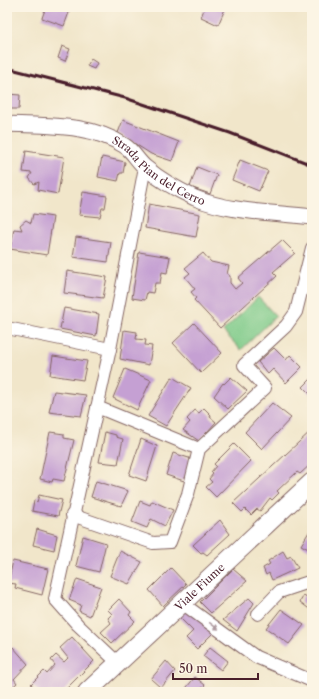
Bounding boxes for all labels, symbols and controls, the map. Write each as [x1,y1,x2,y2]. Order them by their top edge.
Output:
street label: Strada Pian del Cerro [110,133,207,208]
street label: Viale Fiume [171,560,227,614]
one-way arrow [208,621,219,630]
scale bar [173,655,258,681]
text: 50 m [179,661,208,676]

